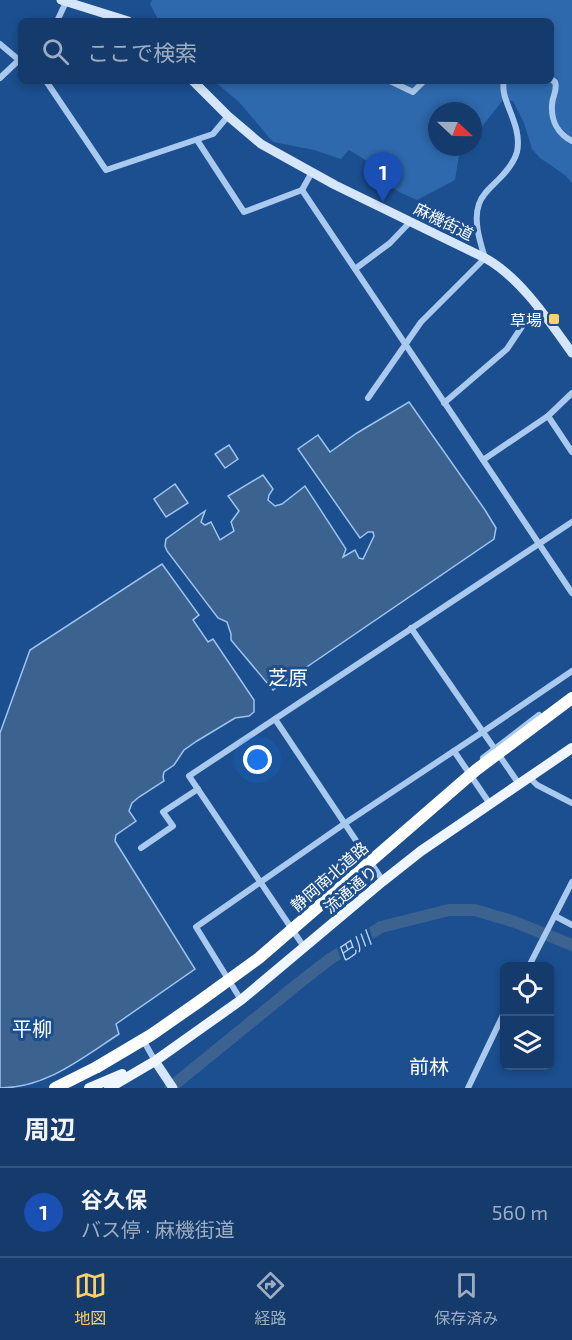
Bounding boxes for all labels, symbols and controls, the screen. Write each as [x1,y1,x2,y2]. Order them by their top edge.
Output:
search box [18,18,554,84]
icon: search [39,35,72,68]
text: ここで検索 [87,39,197,65]
north arrow [428,102,482,156]
pin: 1 [364,152,403,202]
street label: 麻機街道 [411,198,477,244]
place label: 草場 [510,310,542,329]
marker: 草場 [547,312,561,326]
district label: 芝原 [268,665,308,689]
your location [243,745,272,774]
street label: 静岡南北道路 [287,837,371,915]
street label: 流通通り [319,861,381,917]
water label: 巴川 [333,926,377,965]
map controls [500,962,554,1070]
button: locate [500,962,554,1016]
district label: 平柳 [12,1016,52,1040]
button: layers [500,1016,554,1070]
district label: 前林 [409,1054,449,1078]
text: 周辺 [24,1113,76,1144]
text: 谷久保 [81,1186,147,1212]
text: 1 [39,1200,48,1224]
text: 560 m [492,1200,548,1224]
text: バス停 · 麻機街道 [81,1217,235,1241]
tab: 地図 [74,1269,107,1329]
tab: 経路 [254,1269,287,1329]
tab: 保存済み [434,1269,498,1329]

